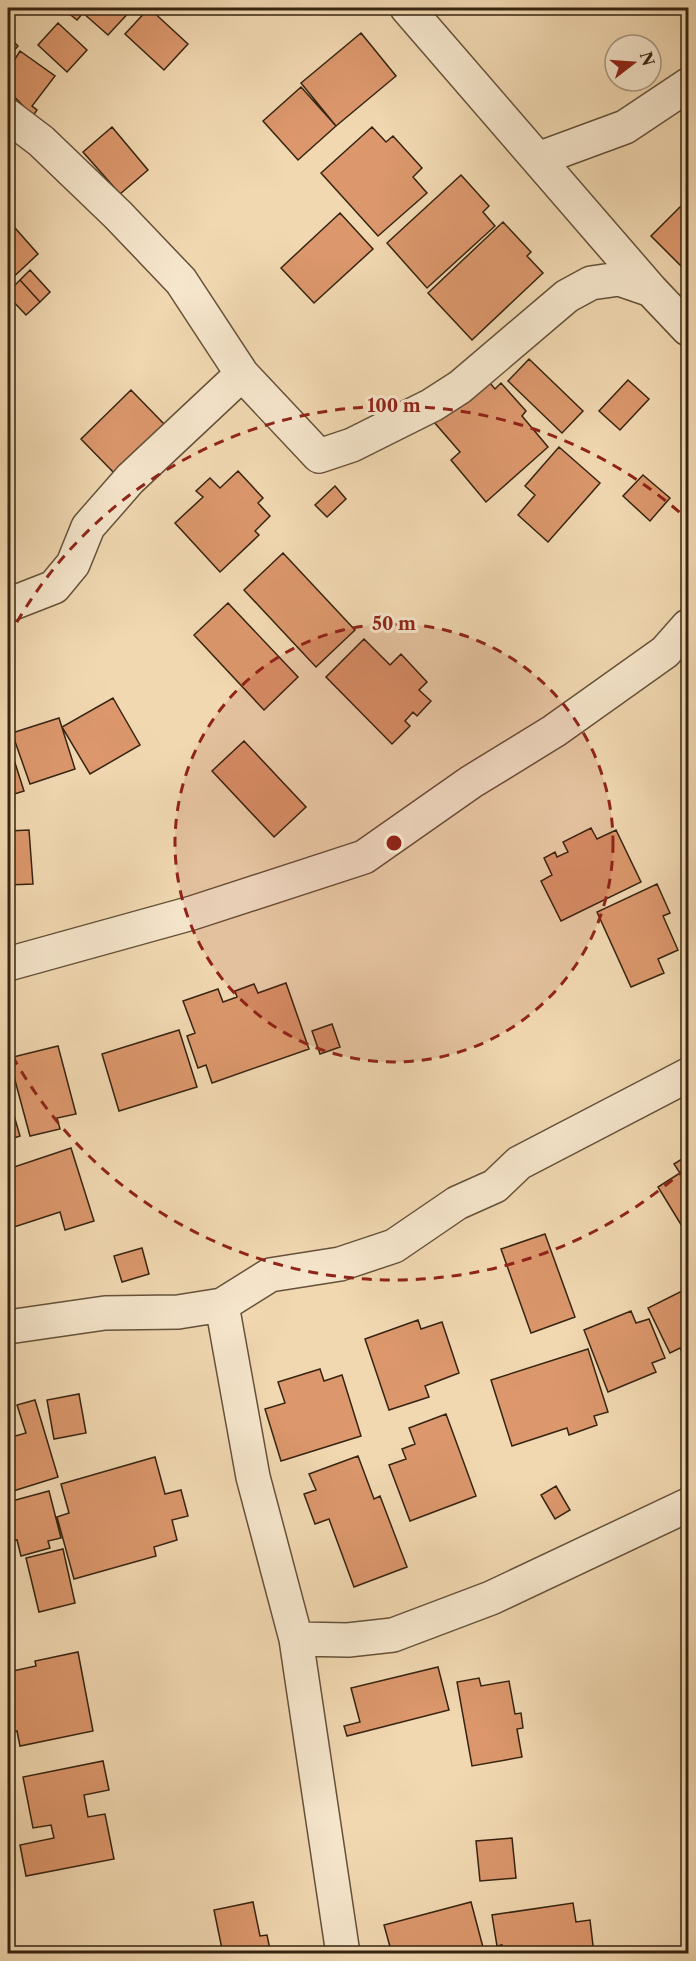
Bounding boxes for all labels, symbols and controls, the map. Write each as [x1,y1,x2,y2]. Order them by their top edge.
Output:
north arrow [603,33,663,93]
text: N [636,49,659,68]
text: 100 m [367,395,421,417]
text: 50 m [372,613,416,635]
centre of rings [384,833,404,853]

